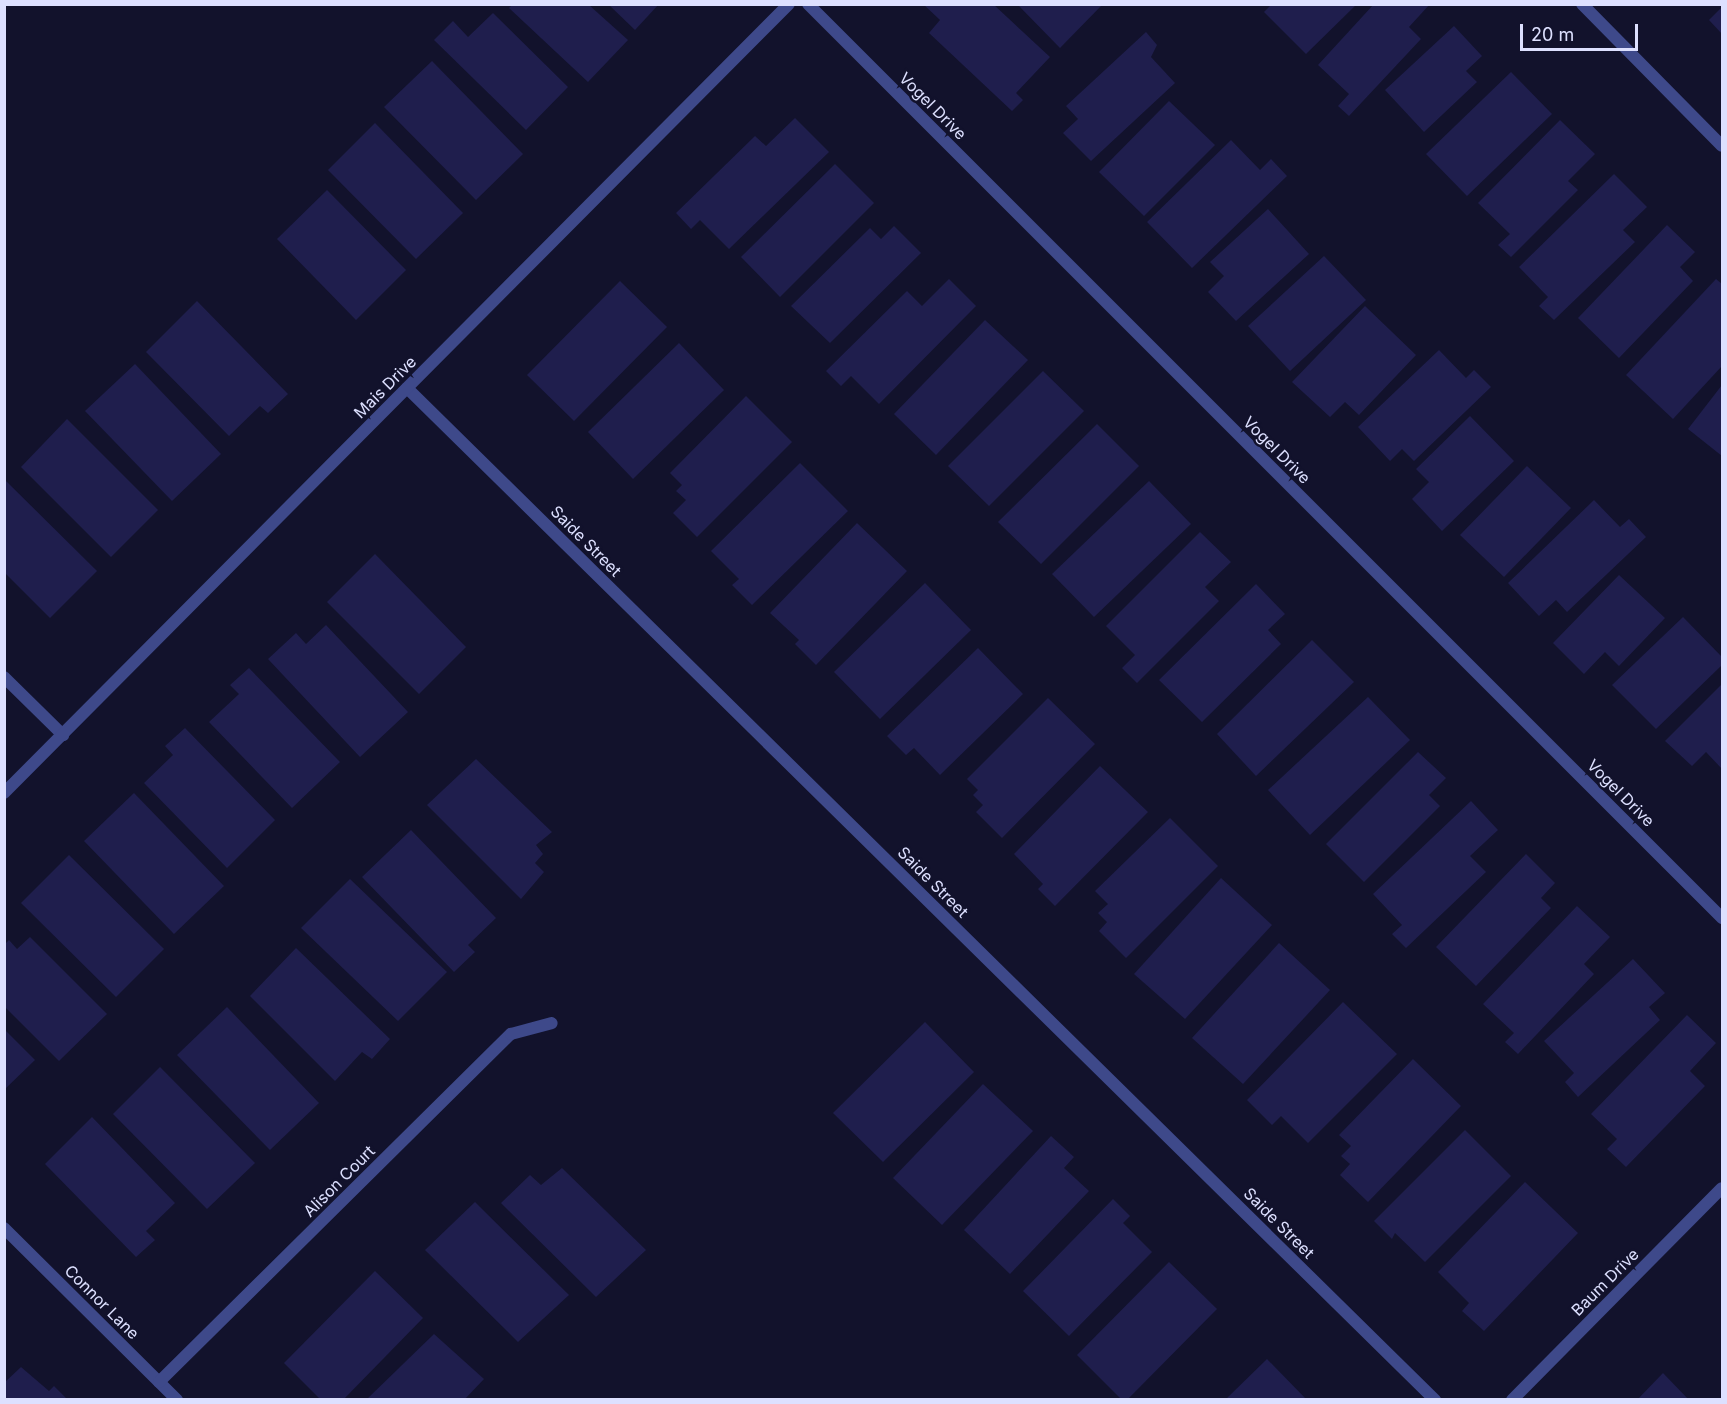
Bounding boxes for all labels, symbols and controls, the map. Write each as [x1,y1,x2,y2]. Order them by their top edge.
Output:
scale bar [1523,12,1642,50]
text: 20 m [1531,24,1574,45]
street label: Vogel Drive [895,68,971,144]
street label: Mais Drive [350,352,420,422]
street label: Vogel Drive [1239,412,1315,488]
street label: Saide Street [547,502,625,580]
street label: Vogel Drive [1583,755,1659,831]
street label: Saide Street [894,843,972,921]
street label: Alison Court [299,1141,379,1221]
street label: Saide Street [1240,1184,1318,1262]
street label: Baum Drive [1567,1244,1643,1320]
street label: Connor Lane [61,1261,143,1343]

